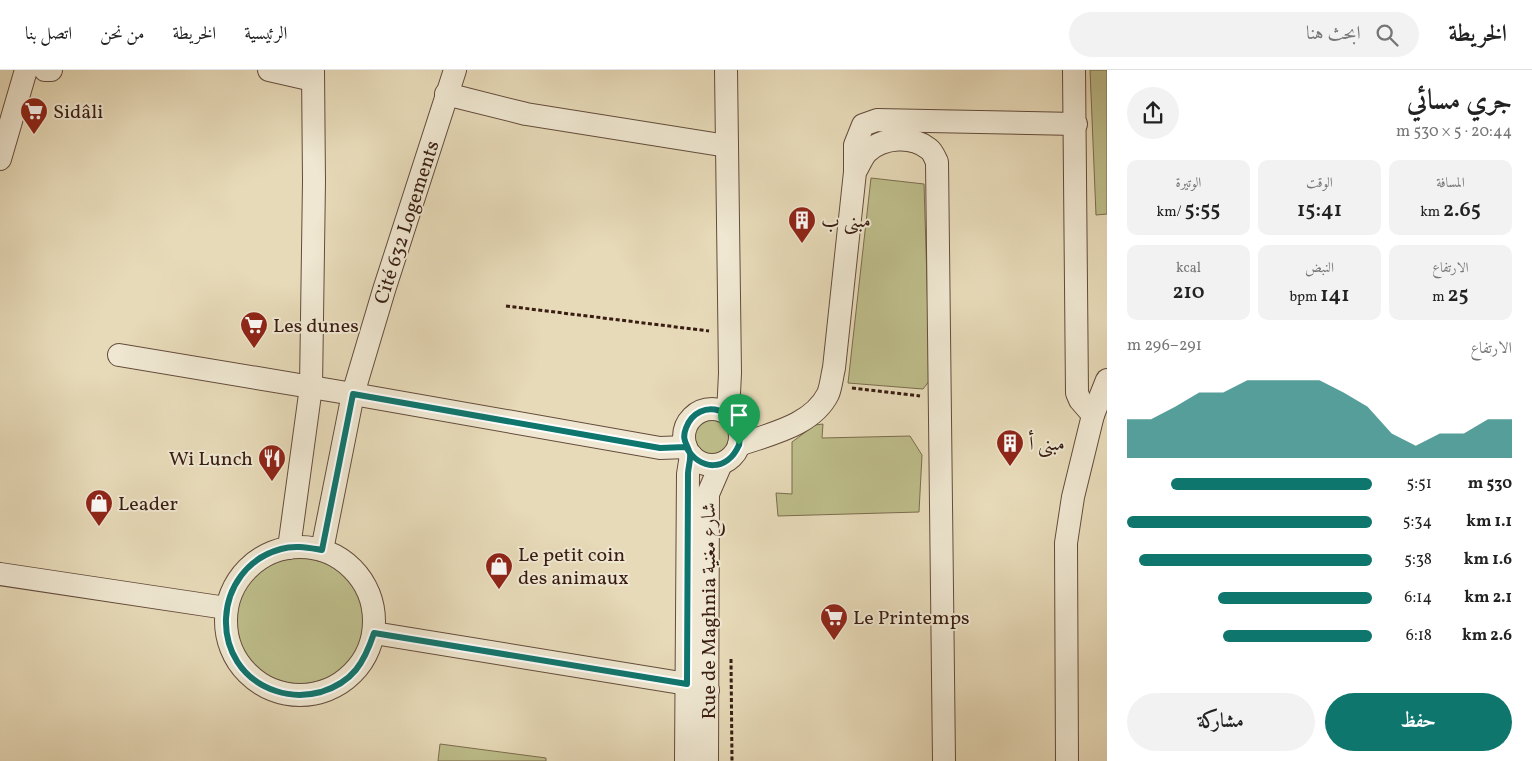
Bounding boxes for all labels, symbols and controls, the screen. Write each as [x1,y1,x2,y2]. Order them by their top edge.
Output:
search box [1069,12,1419,57]
text: الخريطة [1449,18,1507,52]
text: ابحث هنا [1306,21,1361,47]
icon: search [1373,21,1401,49]
text: اتصل بنا [25,22,72,47]
text: من نحن [100,22,144,47]
text: الخريطة [172,22,216,47]
text: الرئيسية [244,22,287,47]
text: جري مسائي [1407,82,1512,121]
button: share [1127,87,1179,139]
supermarket icon: Sidâli [19,96,49,135]
place label: Sidâli [53,99,103,127]
text: 20:44 · 5 × 530 m [1396,121,1512,143]
street label: Cité 632 Logements [368,137,448,308]
text: الوتيرة [1176,174,1201,193]
text: الوقت [1306,174,1333,193]
text: المسافة [1436,174,1465,193]
text: 5:55 [1185,196,1220,225]
text: 15:41 [1297,196,1342,225]
text: 2.65 [1443,196,1481,225]
text: /km [1157,203,1185,222]
text: km [1420,203,1443,222]
building icon: مبنى ب [787,205,817,244]
place label: مبنى ب [821,208,871,236]
text: kcal [1176,259,1201,278]
text: النبض [1305,259,1334,278]
text: الارتفاع [1432,259,1469,278]
text: 210 [1172,278,1205,307]
text: 141 [1320,281,1350,310]
text: 25 [1448,281,1469,310]
text: bpm [1289,288,1320,307]
text: m [1432,288,1448,307]
supermarket icon: Les dunes [239,310,269,349]
place label: Les dunes [273,313,359,341]
text: 291–296 m [1127,335,1202,357]
text: الارتفاع [1470,338,1512,360]
pin [718,394,760,445]
icon: arrive [725,401,753,429]
building icon: مبنى أ [995,428,1025,467]
place label: مبنى أ [1029,429,1065,459]
restaurant icon: Wi Lunch [257,443,287,482]
place label: Wi Lunch [169,446,253,474]
text: 5:51 [1407,473,1432,495]
text: 530 m [1468,473,1512,495]
shop icon: Leader [84,488,114,527]
place label: Leader [118,491,178,519]
street label: Rue de Maghnia شارع مغنية [696,502,726,720]
text: 5:34 [1403,511,1432,533]
text: 1.1 km [1466,511,1512,533]
place label: Le petit coin des animaux [518,542,629,593]
text: 5:38 [1404,549,1432,571]
text: 1.6 km [1464,549,1512,571]
shop icon: Le petit coin des animaux [484,551,514,590]
text: 6:14 [1404,587,1432,609]
text: 2.1 km [1464,587,1512,609]
supermarket icon: Le Printemps [819,602,849,641]
place label: Le Printemps [853,605,970,633]
text: 6:18 [1406,625,1432,647]
text: 2.6 km [1462,625,1512,647]
button: مشاركة [1127,693,1315,751]
button: حفظ [1325,693,1512,751]

